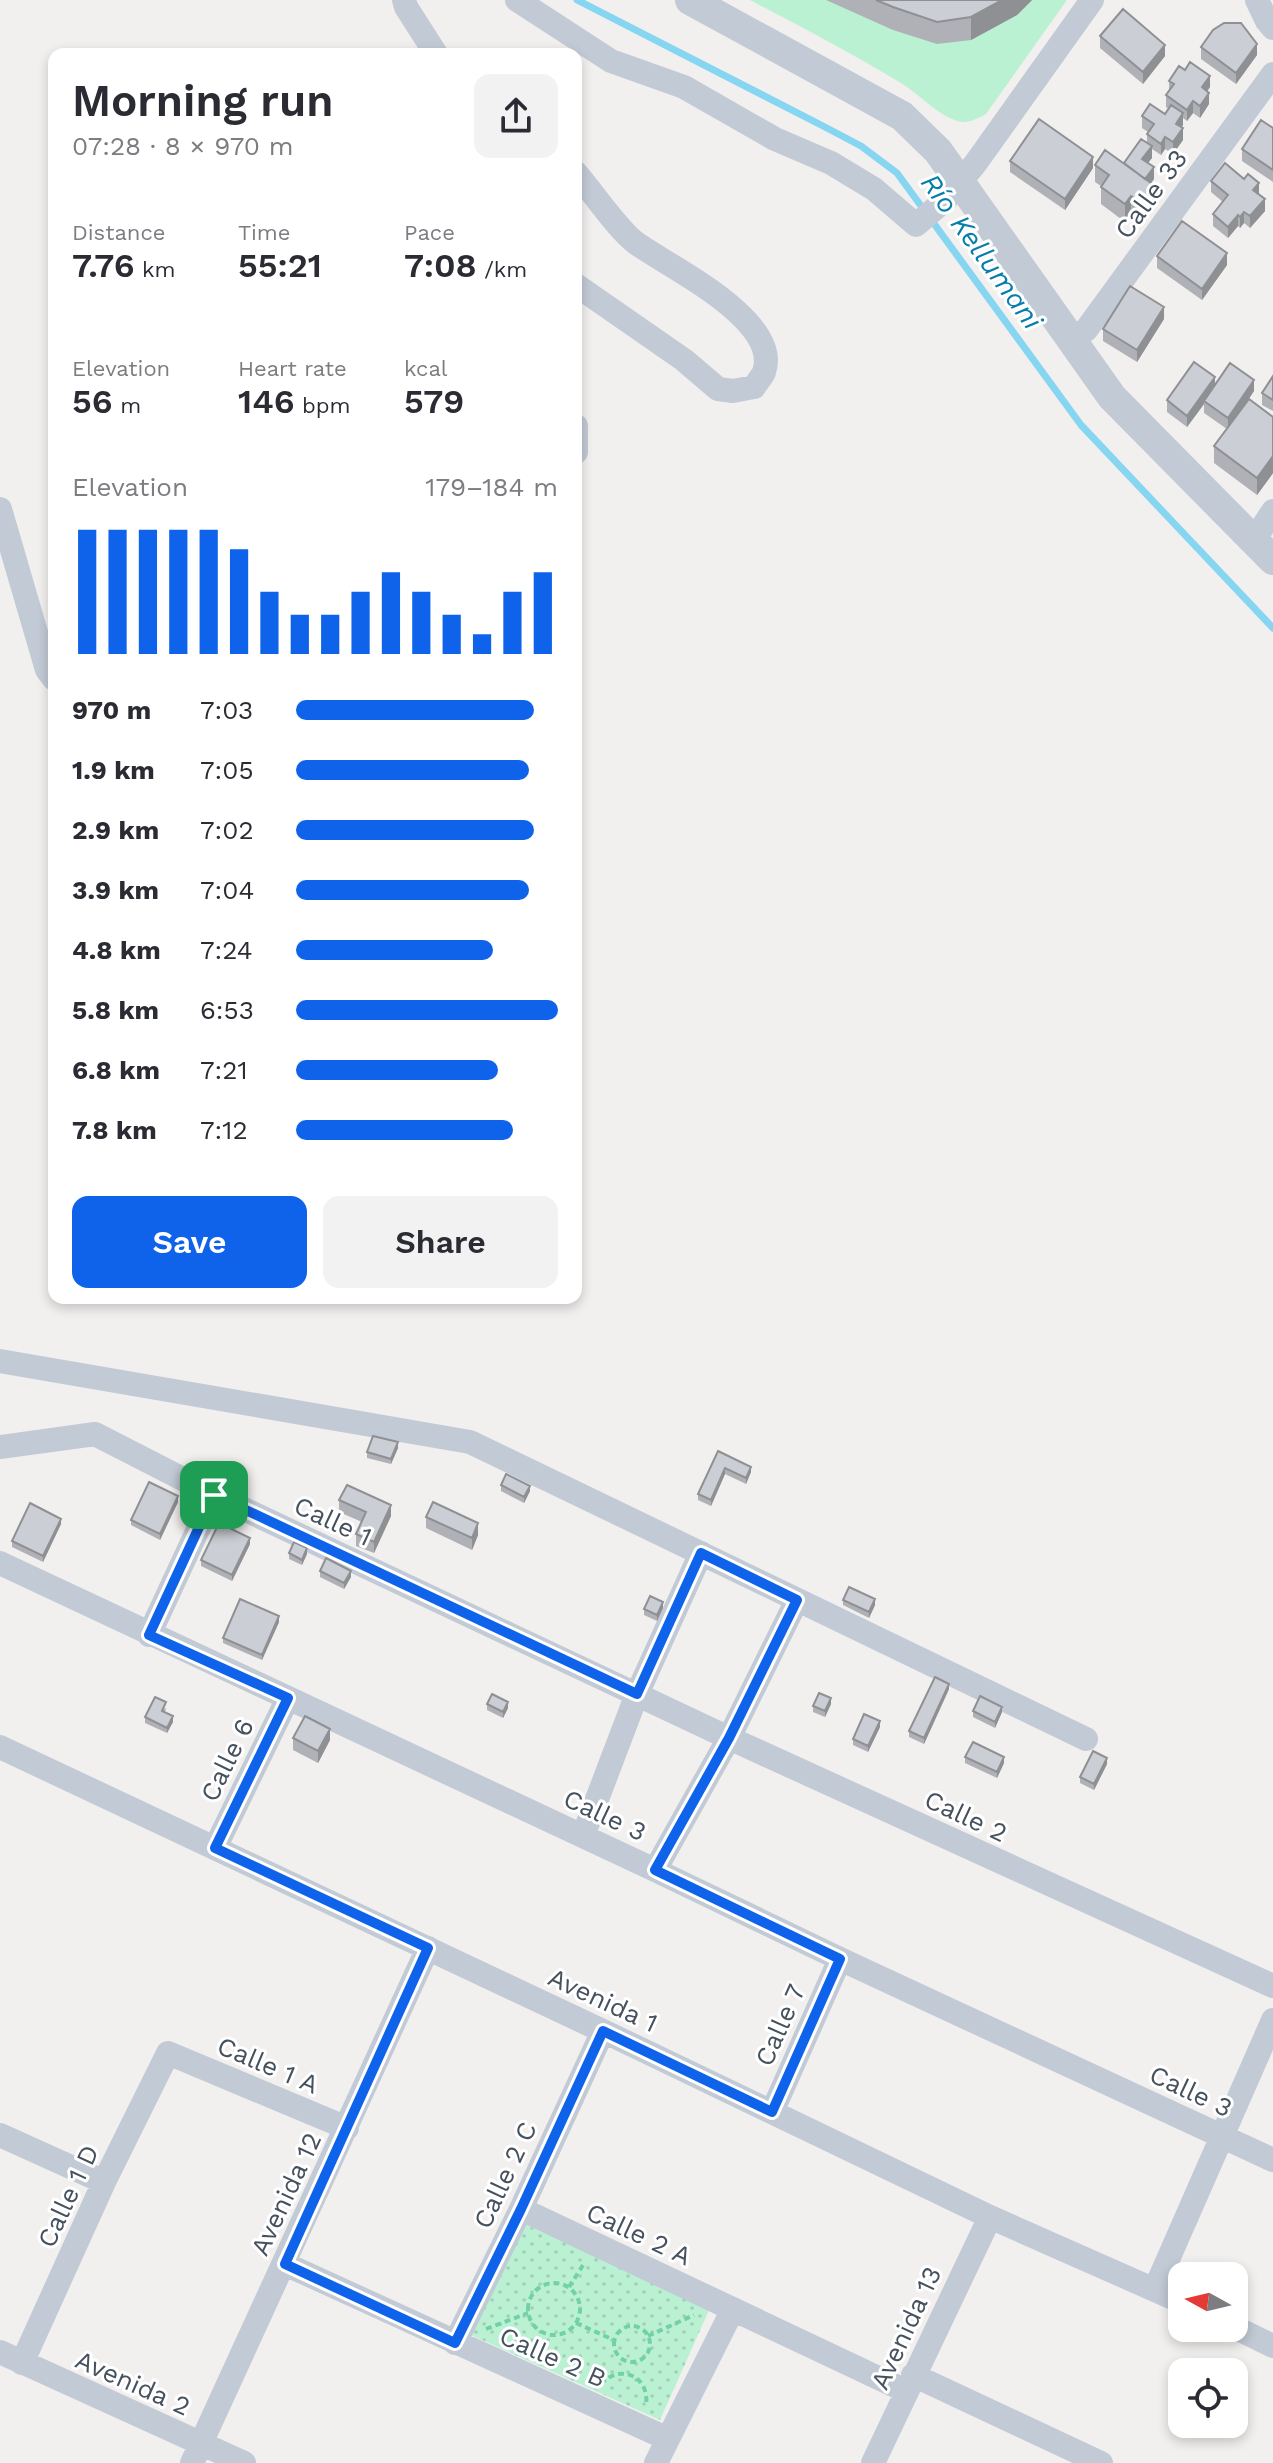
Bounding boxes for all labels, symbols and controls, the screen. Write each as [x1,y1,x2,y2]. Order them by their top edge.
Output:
button: share [474,74,558,158]
text: Morning run [72,75,333,127]
text: 07:28 · 8 × 970 m [72,131,294,161]
street label: Calle 33 [1109,144,1193,244]
water label: Río Kellumani [914,167,1050,336]
text: Distance [72,220,166,245]
text: Time [238,220,290,245]
text: Pace [404,220,455,245]
text: 7.76 [72,245,135,285]
text: 55:21 [238,245,322,285]
text: 7:08 [404,245,477,285]
text: km [135,257,175,282]
text: /km [477,257,527,282]
text: Elevation [72,356,170,381]
text: Heart rate [238,356,347,381]
text: kcal [404,356,448,381]
text: 56 [72,381,113,421]
text: 146 [238,381,295,421]
text: 579 [404,381,464,421]
text: m [113,393,141,418]
text: bpm [295,393,351,418]
text: Elevation [72,472,188,502]
text: 179–184 m [425,472,558,502]
text: 970 m [72,695,151,725]
text: 7:03 [200,695,253,725]
text: 1.9 km [72,755,155,785]
text: 7:05 [200,755,254,785]
text: 2.9 km [72,815,159,845]
text: 7:02 [200,815,254,845]
text: 3.9 km [72,875,159,905]
text: 7:04 [200,875,254,905]
text: 4.8 km [72,935,161,965]
text: 7:24 [200,935,253,965]
text: 5.8 km [72,995,159,1025]
text: 6:53 [200,995,254,1025]
text: 6.8 km [72,1055,160,1085]
text: 7:21 [200,1055,248,1085]
text: 7.8 km [72,1115,157,1145]
text: 7:12 [200,1115,248,1145]
button: Save [72,1196,307,1288]
button: Share [323,1196,558,1288]
pin [180,1461,248,1529]
icon: arrive [192,1473,236,1517]
street label: Calle 1 [290,1490,376,1552]
street label: Calle 6 [194,1714,260,1806]
street label: Calle 3 [559,1783,651,1847]
street label: Calle 2 [920,1784,1012,1848]
street label: Avenida 1 [544,1962,662,2038]
street label: Calle 7 [749,1980,811,2070]
street label: Calle 1 A [213,2030,323,2100]
street label: Calle 3 [1145,2059,1237,2123]
street label: Calle 2 C [467,2117,543,2233]
street label: Avenida 12 [245,2128,327,2260]
street label: Calle 1 D [31,2140,105,2252]
street label: Calle 2 A [582,2197,696,2271]
street label: Avenida 13 [865,2262,947,2394]
north arrow [1168,2262,1248,2342]
map controls [1168,2262,1248,2438]
street label: Calle 2 B [495,2320,611,2394]
street label: Avenida 2 [71,2344,195,2422]
button: locate [1168,2358,1248,2438]

